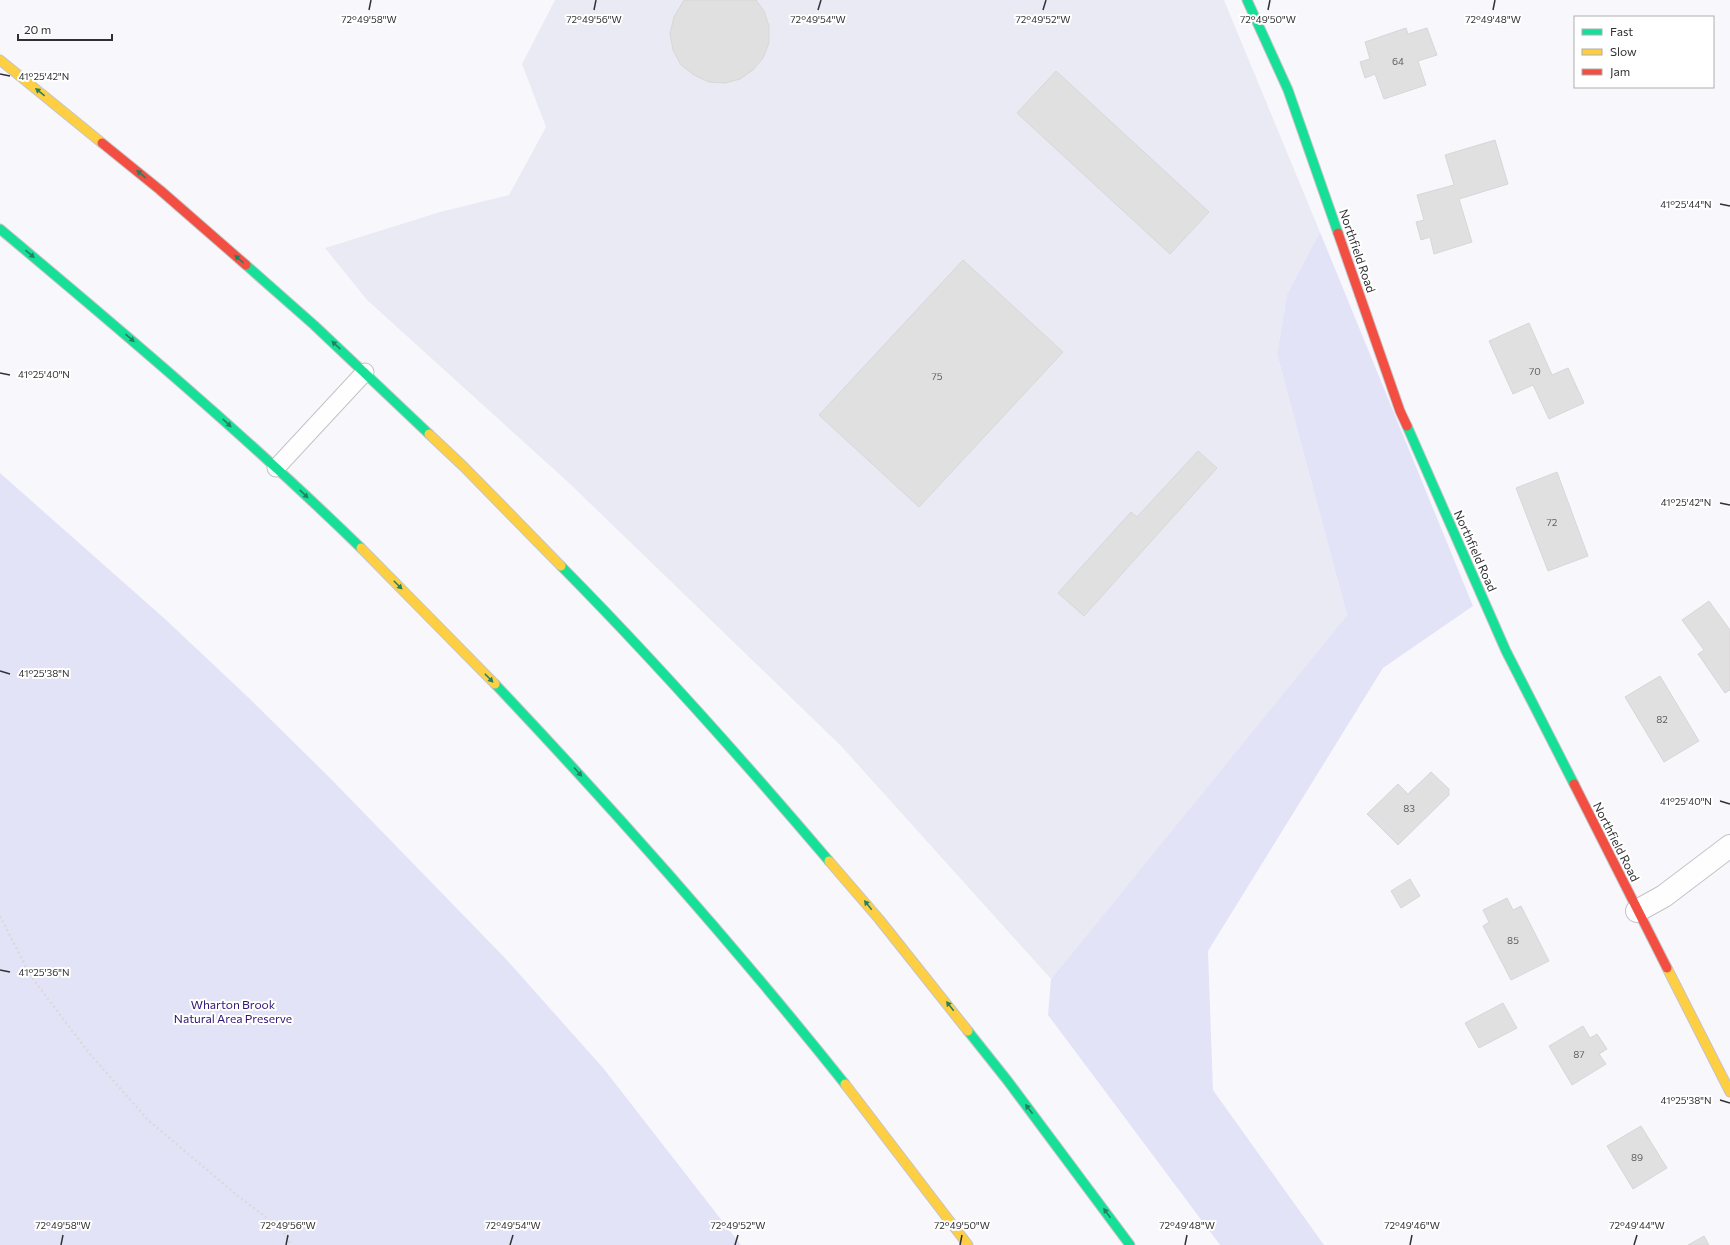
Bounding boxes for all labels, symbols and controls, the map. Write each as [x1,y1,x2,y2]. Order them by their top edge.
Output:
text: 72°49'58"W [341,13,397,25]
text: 72°49'56"W [566,13,622,25]
text: 72°49'54"W [790,13,846,25]
text: 72°49'52"W [1016,13,1070,25]
text: 72°49'50"W [1240,13,1296,25]
text: 72°49'48"W [1465,13,1521,25]
scale bar [18,16,112,42]
legend [1574,16,1714,88]
text: 20 m [24,22,51,36]
text: Fast [1610,24,1633,38]
text: Slow [1610,44,1637,58]
house number: 64 [1392,55,1404,67]
text: Jam [1610,64,1630,79]
text: 41°25'42"N [19,70,69,82]
one-way arrow [35,87,46,96]
one-way arrow [136,169,146,178]
text: 41°25'44"N [1660,198,1712,210]
street label: Northfield Road [1337,207,1379,294]
one-way arrow [25,250,35,259]
one-way arrow [235,255,244,264]
one-way arrow [124,333,135,342]
one-way arrow [331,341,342,350]
house number: 70 [1529,365,1541,377]
text: 41°25'40"N [18,368,70,380]
house number: 75 [932,370,943,382]
one-way arrow [222,419,232,428]
one-way arrow [299,490,310,499]
text: 41°25'42"N [1661,496,1711,508]
street label: Northfield Road [1452,508,1500,593]
house number: 72 [1547,516,1558,528]
one-way arrow [393,580,403,590]
text: 41°25'38"N [18,667,70,679]
one-way arrow [484,673,494,683]
house number: 82 [1656,713,1668,725]
one-way arrow [574,767,583,777]
text: 41°25'40"N [1660,795,1712,807]
street label: Northfield Road [1591,799,1643,884]
house number: 83 [1403,802,1415,814]
one-way arrow [864,900,872,911]
house number: 85 [1507,934,1519,946]
text: 41°25'36"N [18,966,70,978]
park label: Wharton Brook Natural Area Preserve [174,997,292,1025]
one-way arrow [946,1001,954,1012]
house number: 87 [1573,1048,1585,1060]
text: 41°25'38"N [1660,1094,1712,1106]
one-way arrow [1026,1104,1034,1114]
house number: 89 [1631,1151,1643,1163]
one-way arrow [1103,1208,1111,1219]
text: 72°49'58"W [35,1219,91,1231]
text: 72°49'56"W [260,1219,316,1231]
text: 72°49'54"W [485,1219,541,1231]
text: 72°49'52"W [711,1219,765,1231]
text: 72°49'50"W [934,1219,990,1231]
text: 72°49'48"W [1159,1219,1215,1231]
text: 72°49'46"W [1384,1219,1440,1231]
text: 72°49'44"W [1609,1219,1665,1231]

